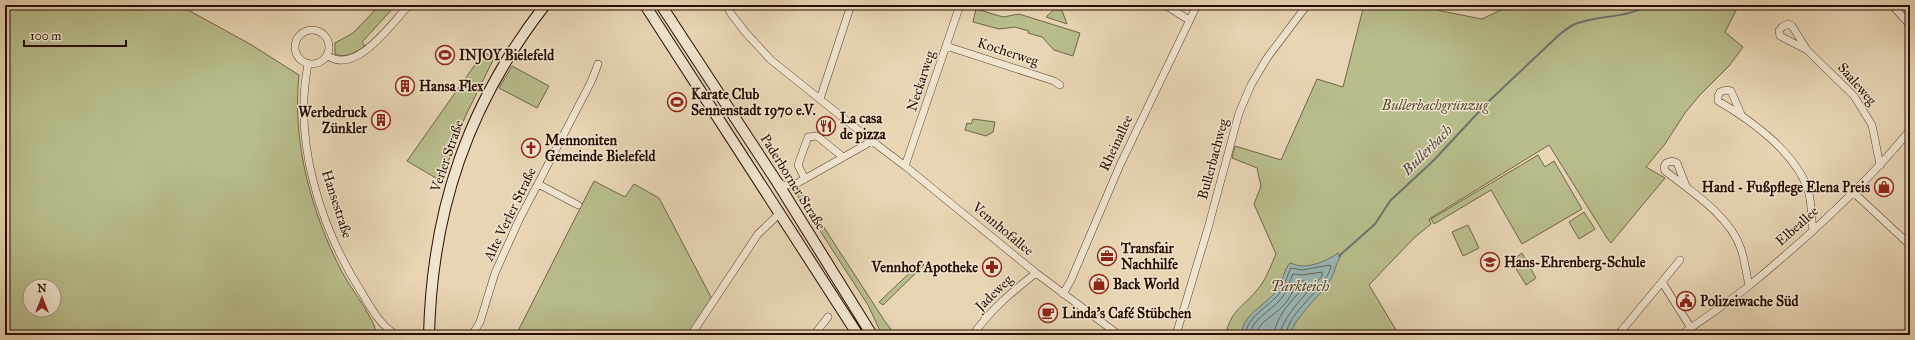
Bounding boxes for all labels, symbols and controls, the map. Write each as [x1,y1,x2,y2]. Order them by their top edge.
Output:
scale bar [24,22,126,48]
text: 100 m [30,29,61,43]
street label: Kocherweg [975,34,1041,70]
sports icon: INJOY Bielefeld [434,44,456,66]
place label: INJOY Bielefeld [459,47,555,65]
street label: Neckarweg [903,48,939,113]
street label: Saaleweg [1834,59,1880,109]
building icon: Hansa Flex [394,75,416,97]
place label: Hansa Flex [419,78,484,95]
place label: Karate Club Sennenstadt 1970 e.V. [691,86,816,120]
sports icon: Karate Club Sennenstadt 1970 e.V. [666,91,688,113]
park label: Bullerbachgrünzug [1381,97,1489,114]
place label: Werbedruck Zünkler [298,104,368,137]
building icon: Werbedruck Zünkler [370,109,392,131]
place label: La casa de pizza [840,110,887,144]
street label: Rheinallee [1096,112,1136,174]
restaurant icon: La casa de pizza [815,115,837,137]
street label: Bullerbachweg [1194,116,1232,201]
street label: Verler Straße [426,118,467,195]
water label: Bullerbach [1397,120,1457,180]
street label: Paderborner Straße [757,131,829,233]
place label: Mennoniten Gemeinde Bielefeld [545,132,656,165]
church icon: Mennoniten Gemeinde Bielefeld [520,137,542,159]
street label: Alte Verler Straße [480,164,540,264]
street label: Hansestraße [318,168,356,240]
shop icon: Hand - Fußpflege Elena Preis [1873,176,1895,198]
place label: Hand - Fußpflege Elena Preis [1702,179,1870,197]
street label: Vennhofallee [968,198,1037,260]
street label: Elbeallee [1772,202,1822,250]
place label: Transfair Nachhilfe [1120,240,1178,273]
office icon: Transfair Nachhilfe [1096,245,1118,267]
school or university icon: Hans-Ehrenberg-Schule [1479,251,1501,273]
place label: Hans-Ehrenberg-Schule [1504,254,1646,272]
pharmacy icon: Vennhof Apotheke [981,256,1003,278]
place label: Vennhof Apotheke [870,259,978,277]
street label: Jadeweg [970,271,1017,317]
shop icon: Back World [1088,273,1110,295]
place label: Back World [1113,276,1180,293]
water label: Parkteich [1271,277,1330,295]
north arrow [22,278,62,318]
text: N [37,282,47,295]
public building icon: Polizeiwache Süd [1675,290,1697,312]
place label: Polizeiwache Süd [1700,293,1799,310]
cafe icon: Linda's Café Stübchen [1037,302,1059,324]
place label: Linda's Café Stübchen [1062,305,1192,322]

